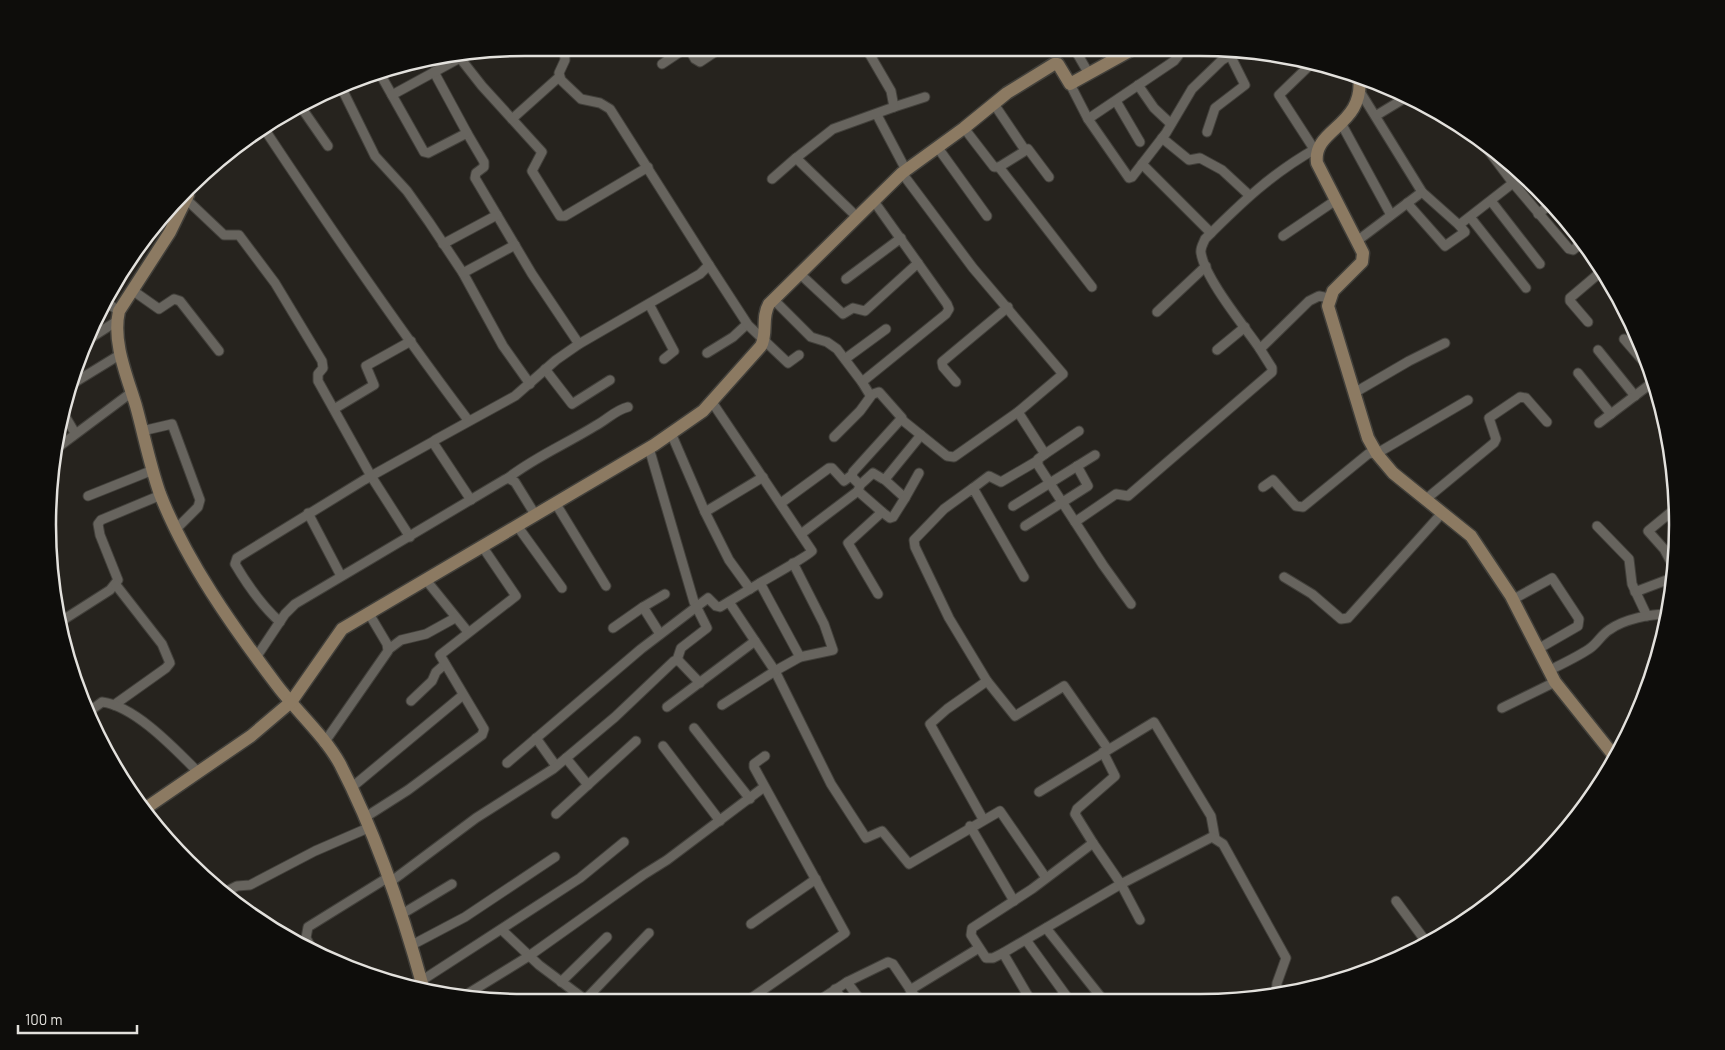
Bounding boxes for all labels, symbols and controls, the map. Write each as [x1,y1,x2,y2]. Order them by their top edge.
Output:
scale bar [18,1002,136,1034]
text: 100 m [25,1010,63,1028]

